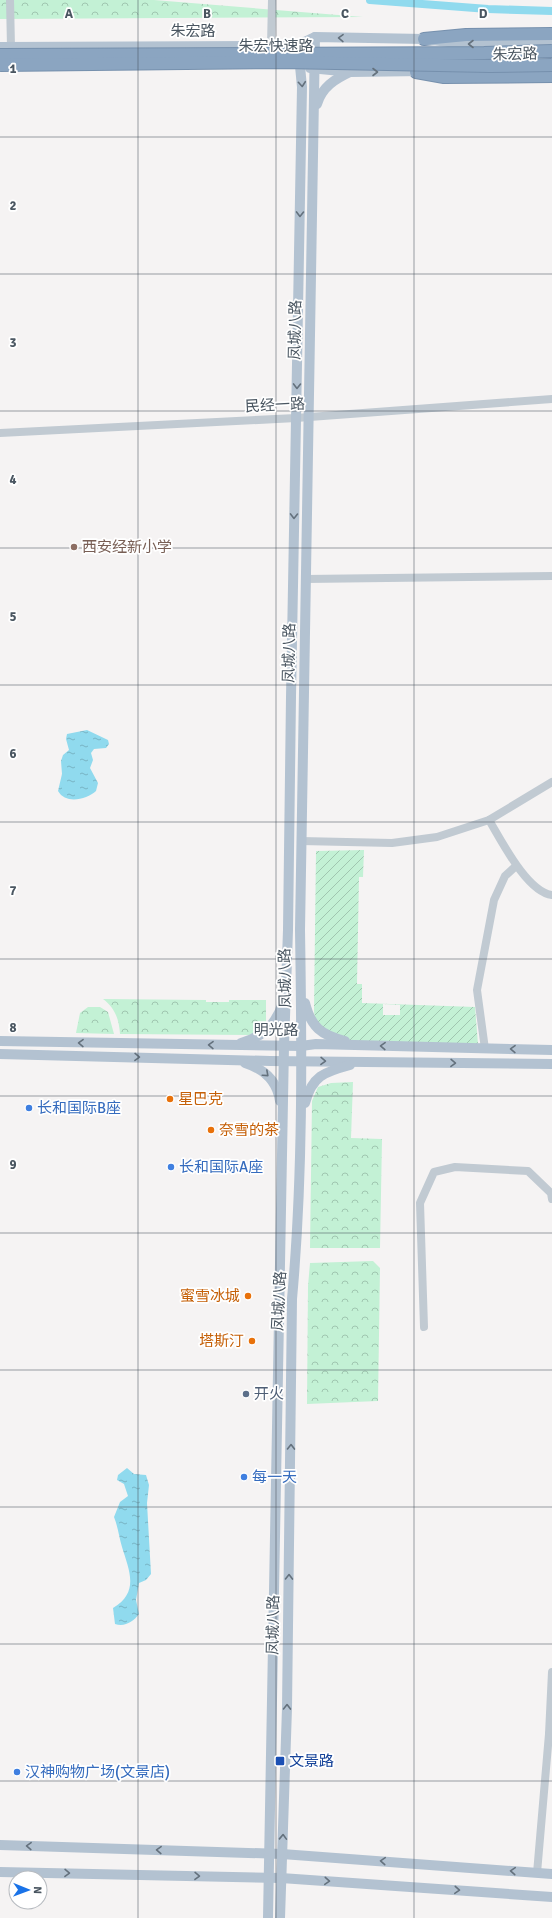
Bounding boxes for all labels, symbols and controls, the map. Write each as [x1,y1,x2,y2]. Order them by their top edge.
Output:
text: A [65,6,74,22]
text: B [203,6,211,22]
text: C [341,6,349,22]
text: D [479,6,488,22]
street label: 朱宏路 [170,22,216,40]
one-way arrow [338,33,344,42]
street label: 朱宏快速路 [238,37,314,55]
one-way arrow [468,40,474,48]
street label: 朱宏路 [492,45,538,63]
text: 1 [9,61,17,77]
one-way arrow [372,68,378,76]
one-way arrow [297,81,306,87]
text: 2 [9,198,17,214]
one-way arrow [296,211,304,217]
street label: 凤城八路 [285,300,305,360]
text: 3 [9,335,17,351]
one-way arrow [292,383,301,389]
street label: 民经一路 [245,394,305,416]
text: 4 [9,472,17,488]
one-way arrow [290,513,298,519]
place label: 西安经新小学 [82,538,172,556]
marker: 西安经新小学 [69,542,79,552]
text: 5 [9,609,17,625]
street label: 凤城八路 [279,623,299,683]
text: 6 [9,746,17,762]
text: 7 [9,883,17,899]
street label: 凤城八路 [275,948,295,1008]
text: 8 [9,1020,17,1036]
street label: 明光路 [253,1021,299,1039]
one-way arrow [78,1038,84,1047]
one-way arrow [208,1041,214,1049]
one-way arrow [380,1042,386,1050]
one-way arrow [510,1045,516,1053]
one-way arrow [134,1053,140,1061]
one-way arrow [320,1057,326,1065]
one-way arrow [450,1059,456,1067]
one-way arrow [262,1070,269,1077]
place label: 星巴克 [178,1090,223,1108]
marker: 星巴克 [165,1094,175,1104]
place label: 长和国际B座 [37,1099,121,1117]
marker: 长和国际B座 [24,1103,34,1113]
place label: 奈雪的茶 [219,1121,279,1139]
marker: 奈雪的茶 [206,1125,216,1135]
text: 9 [9,1157,17,1173]
place label: 长和国际A座 [179,1158,263,1176]
marker: 长和国际A座 [166,1162,176,1172]
street label: 凤城八路 [268,1271,290,1331]
place label: 蜜雪冰城 [180,1287,240,1305]
marker: 蜜雪冰城 [243,1291,253,1301]
place label: 塔斯汀 [199,1332,244,1350]
marker: 塔斯汀 [247,1336,257,1346]
place label: 开火 [254,1385,284,1403]
marker: 开火 [241,1389,251,1399]
one-way arrow [287,1444,295,1450]
place label: 每一天 [252,1468,297,1486]
marker: 每一天 [239,1472,249,1482]
one-way arrow [285,1574,293,1580]
street label: 凤城八路 [263,1595,283,1655]
one-way arrow [283,1704,291,1710]
place label: 文景路 [289,1752,334,1770]
marker: 文景路 [274,1755,286,1767]
place label: 汉神购物广场(文景店) [25,1763,170,1781]
marker: 汉神购物广场(文景店) [12,1767,22,1777]
one-way arrow [279,1834,287,1840]
one-way arrow [26,1842,32,1850]
one-way arrow [156,1846,162,1854]
one-way arrow [380,1857,386,1866]
one-way arrow [510,1866,516,1875]
one-way arrow [64,1869,70,1878]
north arrow [8,1870,48,1910]
one-way arrow [194,1872,200,1880]
one-way arrow [324,1876,330,1885]
one-way arrow [454,1885,460,1894]
text: N [31,1886,44,1894]

